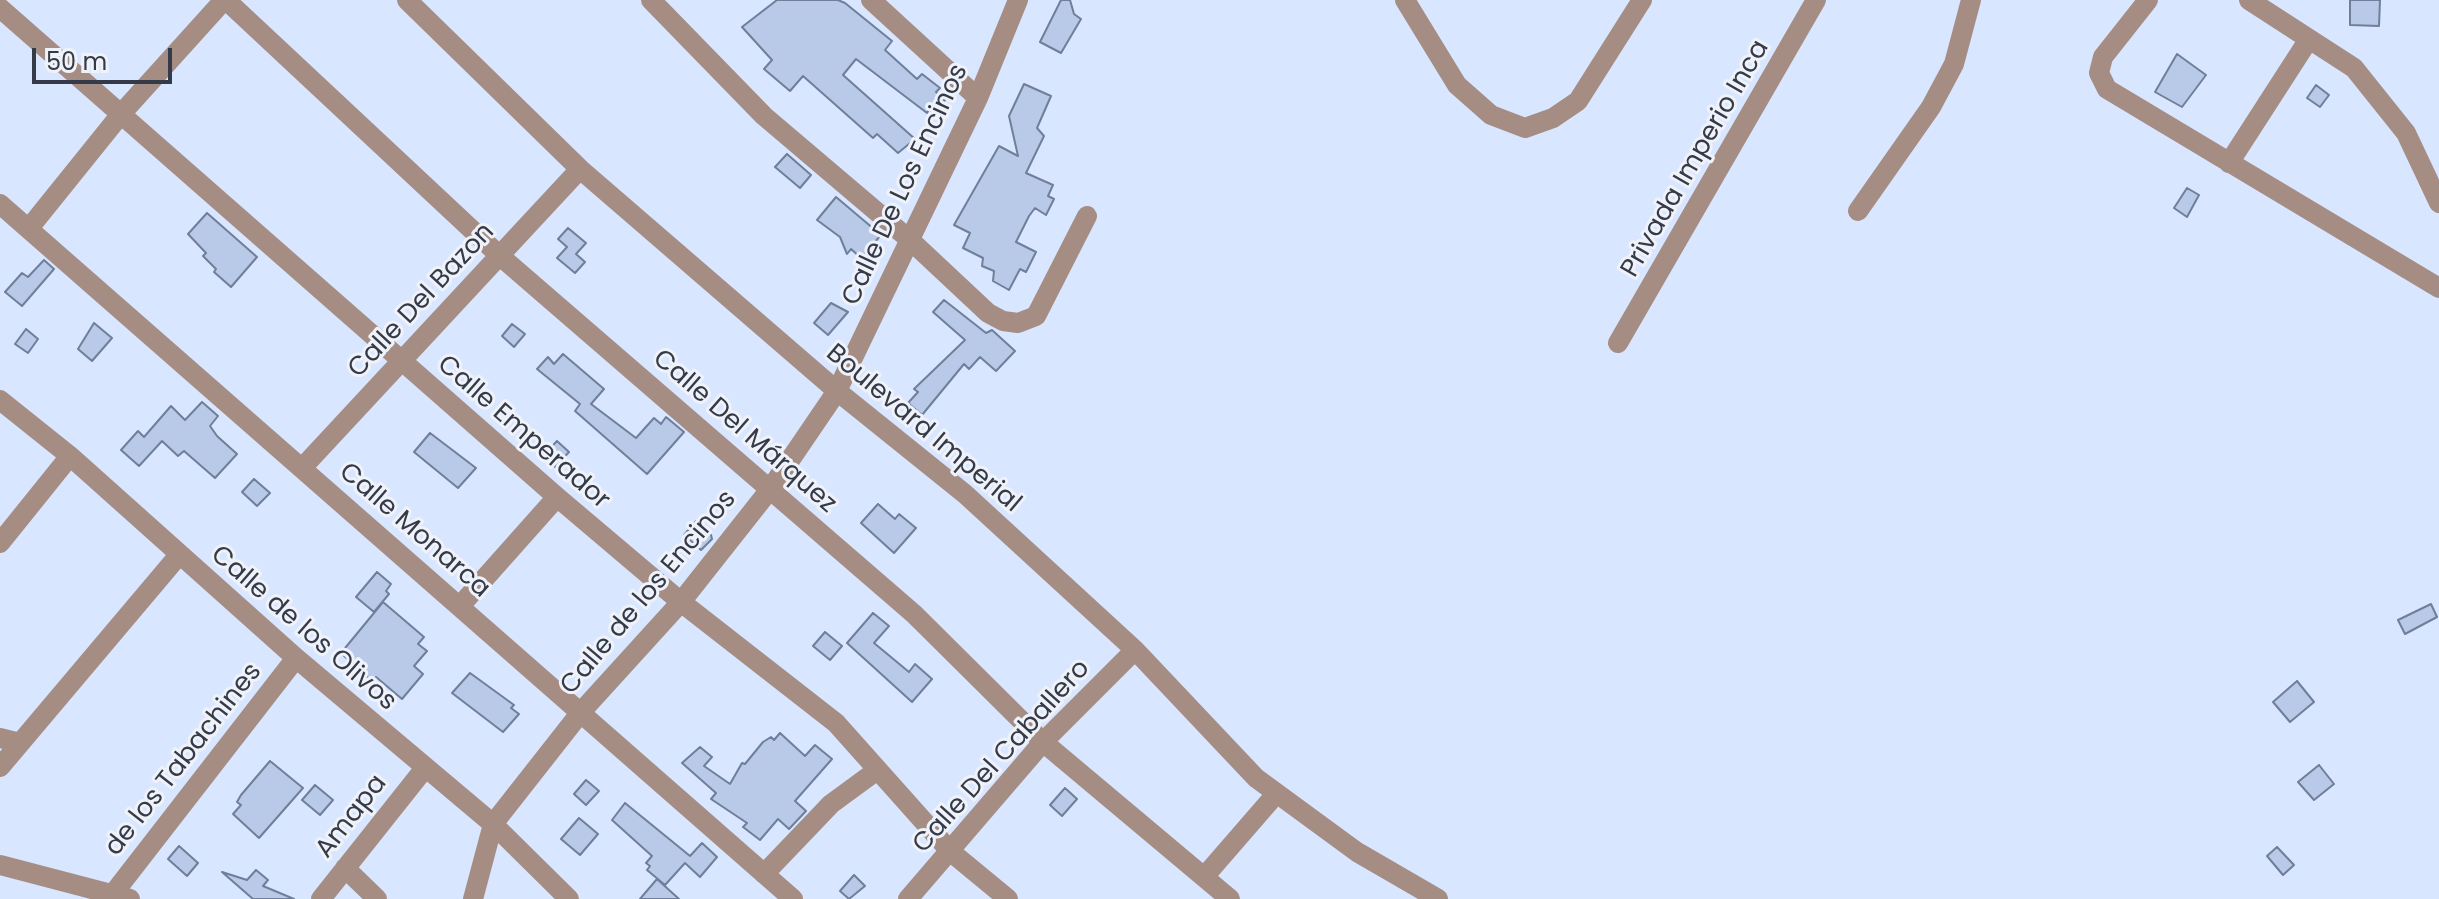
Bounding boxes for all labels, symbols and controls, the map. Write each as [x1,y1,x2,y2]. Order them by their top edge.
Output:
scale bar [36,32,176,82]
street label: Privada Imperio Inca [1615,35,1777,283]
text: 50 m [46,45,107,78]
street label: Calle De Los Encinos [836,60,976,310]
street label: Calle Del Bazon [342,217,502,385]
street label: Boulevard Imperial [819,338,1027,520]
street label: Calle Del Márquez [646,344,842,520]
street label: Calle Emperador [430,350,616,516]
street label: Calle Monarca [332,457,496,605]
street label: Calle de los Encinos [555,485,743,701]
street label: Calle de los Olivos [204,540,402,718]
street label: Calle Del Caballero [907,654,1097,860]
street label: de los Tabachines [99,657,269,863]
street label: Amapa [310,769,394,865]

